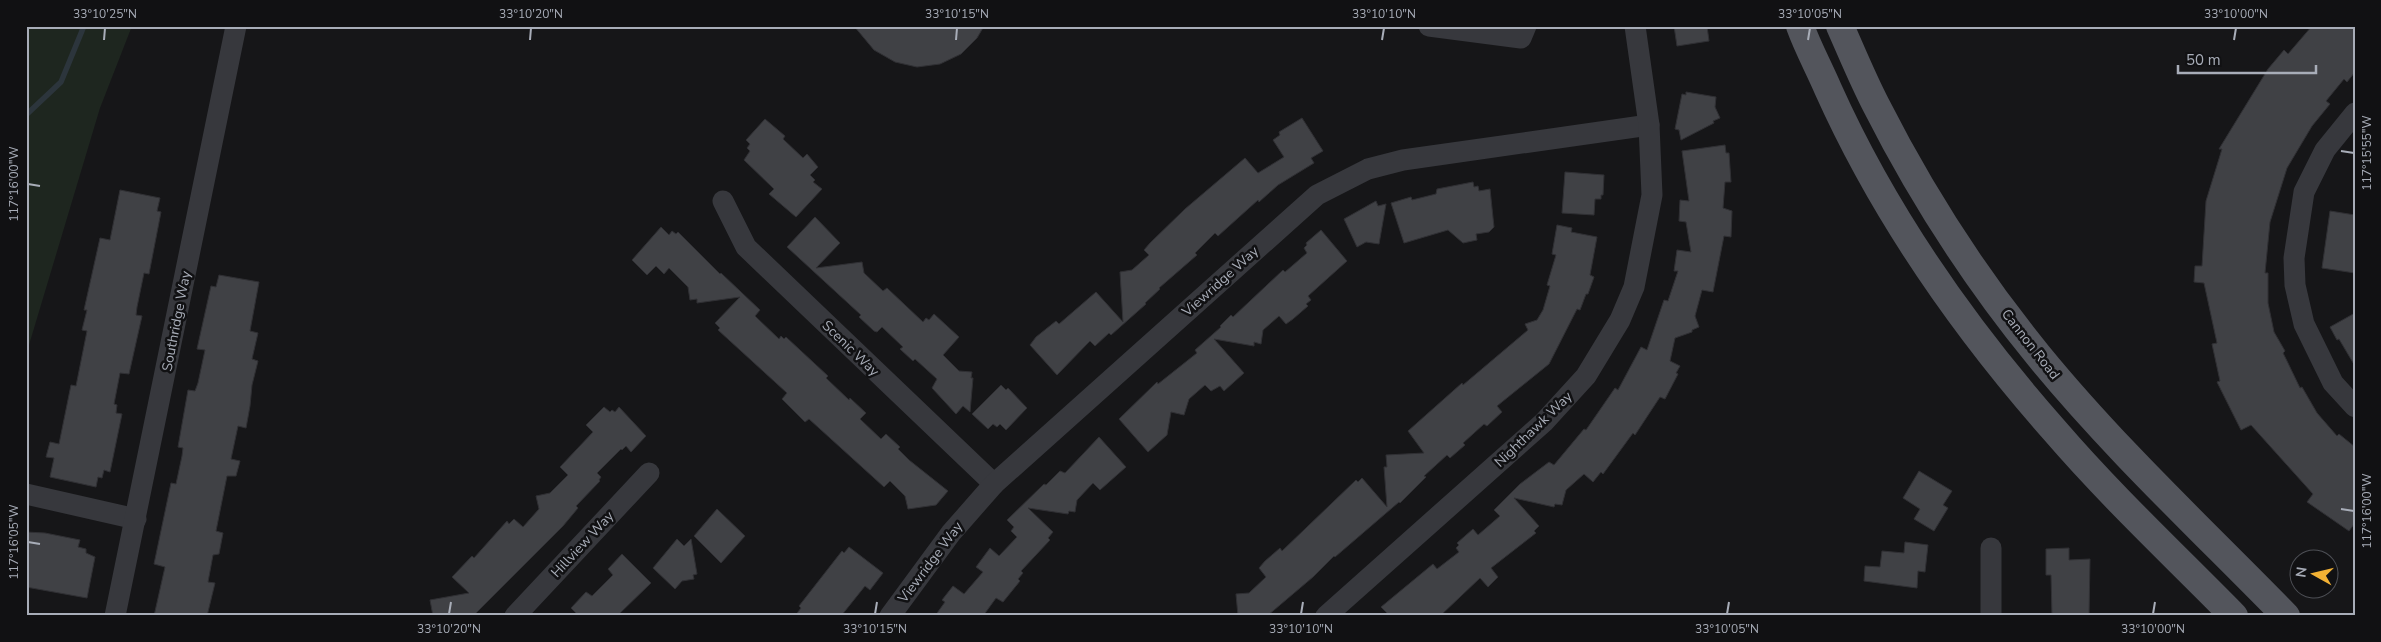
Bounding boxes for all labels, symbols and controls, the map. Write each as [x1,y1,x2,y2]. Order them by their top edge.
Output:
text: 33°10'25"N [73,6,137,22]
text: 33°10'20"N [499,6,563,22]
text: 33°10'15"N [925,6,989,22]
text: 33°10'10"N [1352,6,1416,22]
text: 33°10'05"N [1778,6,1842,22]
text: 33°10'00"N [2204,6,2268,22]
scale bar [2178,42,2316,74]
text: 50 m [2186,50,2221,70]
text: 117°15'55"W [2359,115,2375,191]
text: 117°16'00"W [6,146,22,222]
street label: Viewridge Way [1177,241,1263,322]
street label: Southridge Way [157,268,196,373]
street label: Cannon Road [1997,305,2064,383]
street label: Scenic Way [818,316,884,381]
street label: Nighthawk Way [1490,387,1577,471]
text: 117°16'00"W [2359,473,2375,549]
text: 117°16'05"W [6,504,22,580]
street label: Hillview Way [547,506,619,582]
street label: Viewridge Way [893,517,968,607]
north arrow [2288,550,2338,600]
text: N [2291,566,2312,579]
text: 33°10'20"N [417,621,481,637]
text: 33°10'15"N [843,621,907,637]
text: 33°10'10"N [1269,621,1333,637]
text: 33°10'05"N [1695,621,1759,637]
text: 33°10'00"N [2121,621,2185,637]

